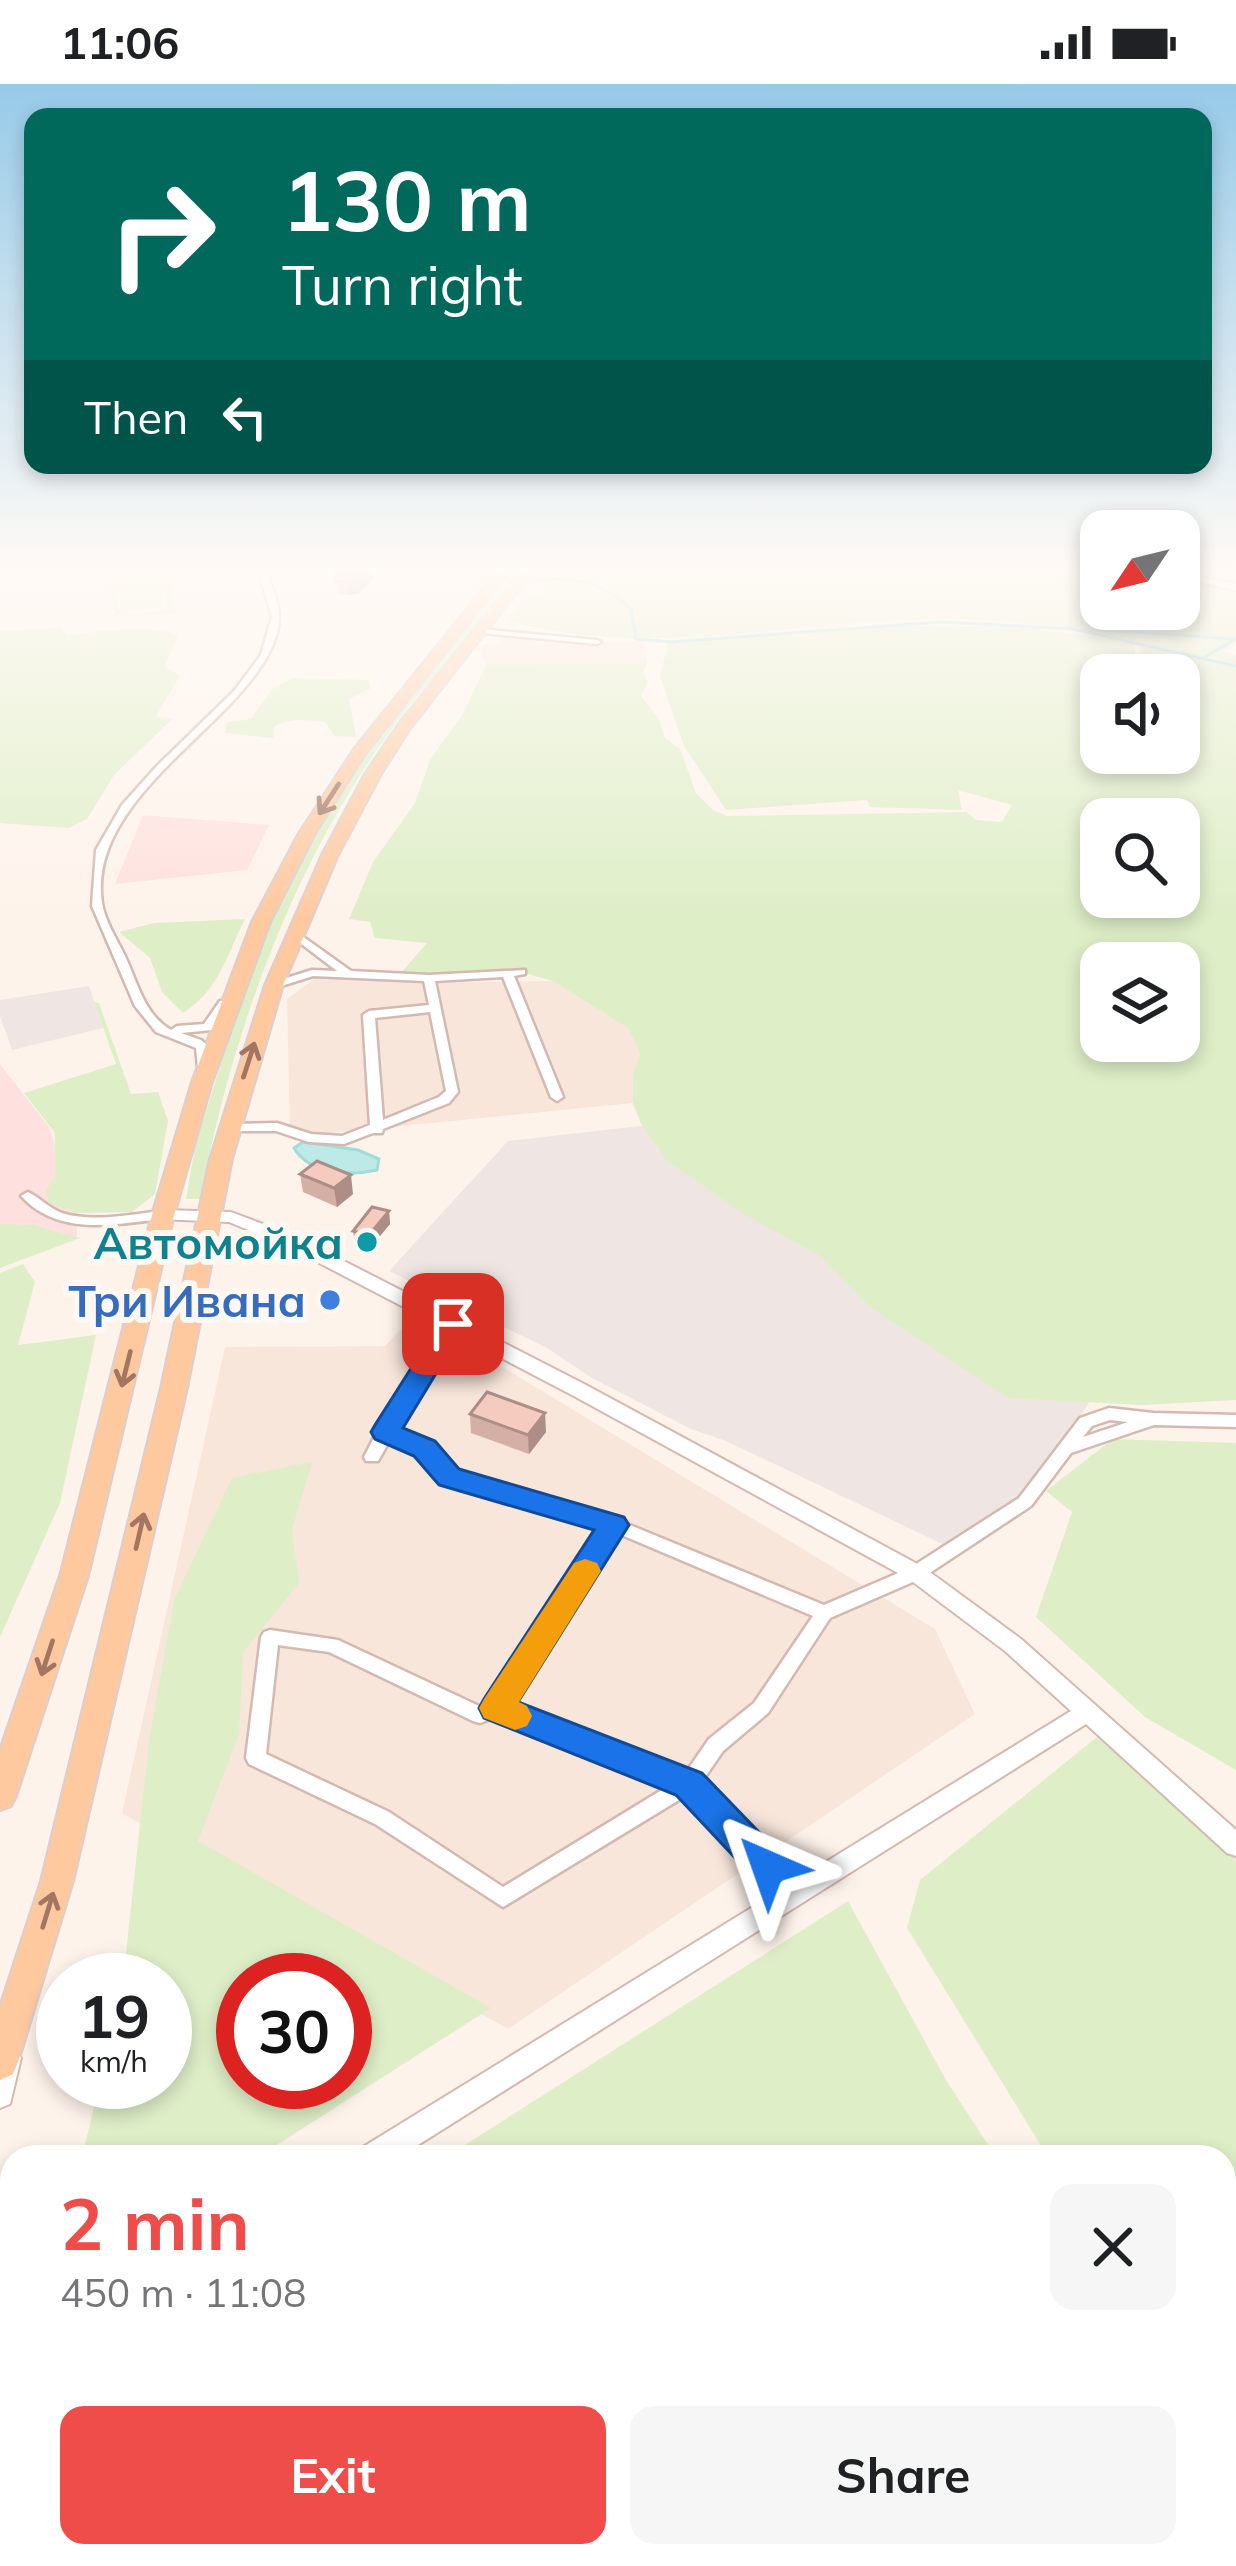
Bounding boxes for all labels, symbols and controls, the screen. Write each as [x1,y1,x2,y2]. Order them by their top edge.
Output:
text: 11:06 [60,14,179,70]
text: 130 m [282,147,532,252]
icon: right [84,156,240,312]
text: Turn right [282,251,523,319]
icon: left [212,384,278,450]
text: Then [84,389,188,445]
north arrow [1080,510,1200,630]
map controls [1080,510,1200,1062]
button: sound [1080,654,1200,774]
one-way arrow [316,781,341,815]
button: search [1080,798,1200,918]
button: layers [1080,942,1200,1062]
one-way arrow [240,1041,262,1079]
place label: Автомойка [93,1214,343,1270]
marker: Автомойка [354,1229,380,1255]
place label: Три Ивана [68,1272,306,1328]
pin [402,1273,504,1375]
marker: Три Ивана [317,1287,343,1313]
icon: arrive [420,1291,486,1357]
one-way arrow [114,1350,136,1388]
one-way arrow [130,1513,153,1551]
one-way arrow [35,1638,57,1676]
position arrow [705,1804,831,1930]
one-way arrow [38,1892,60,1930]
speed limit sign: 30 [216,1953,372,2109]
text: 19 [78,1978,150,2053]
text: km/h [80,2042,148,2080]
text: 2 min [60,2178,250,2268]
button: close [1050,2184,1176,2310]
text: 450 m · 11:08 [60,2268,306,2317]
button: Exit [60,2406,606,2544]
button: Share [630,2406,1176,2544]

